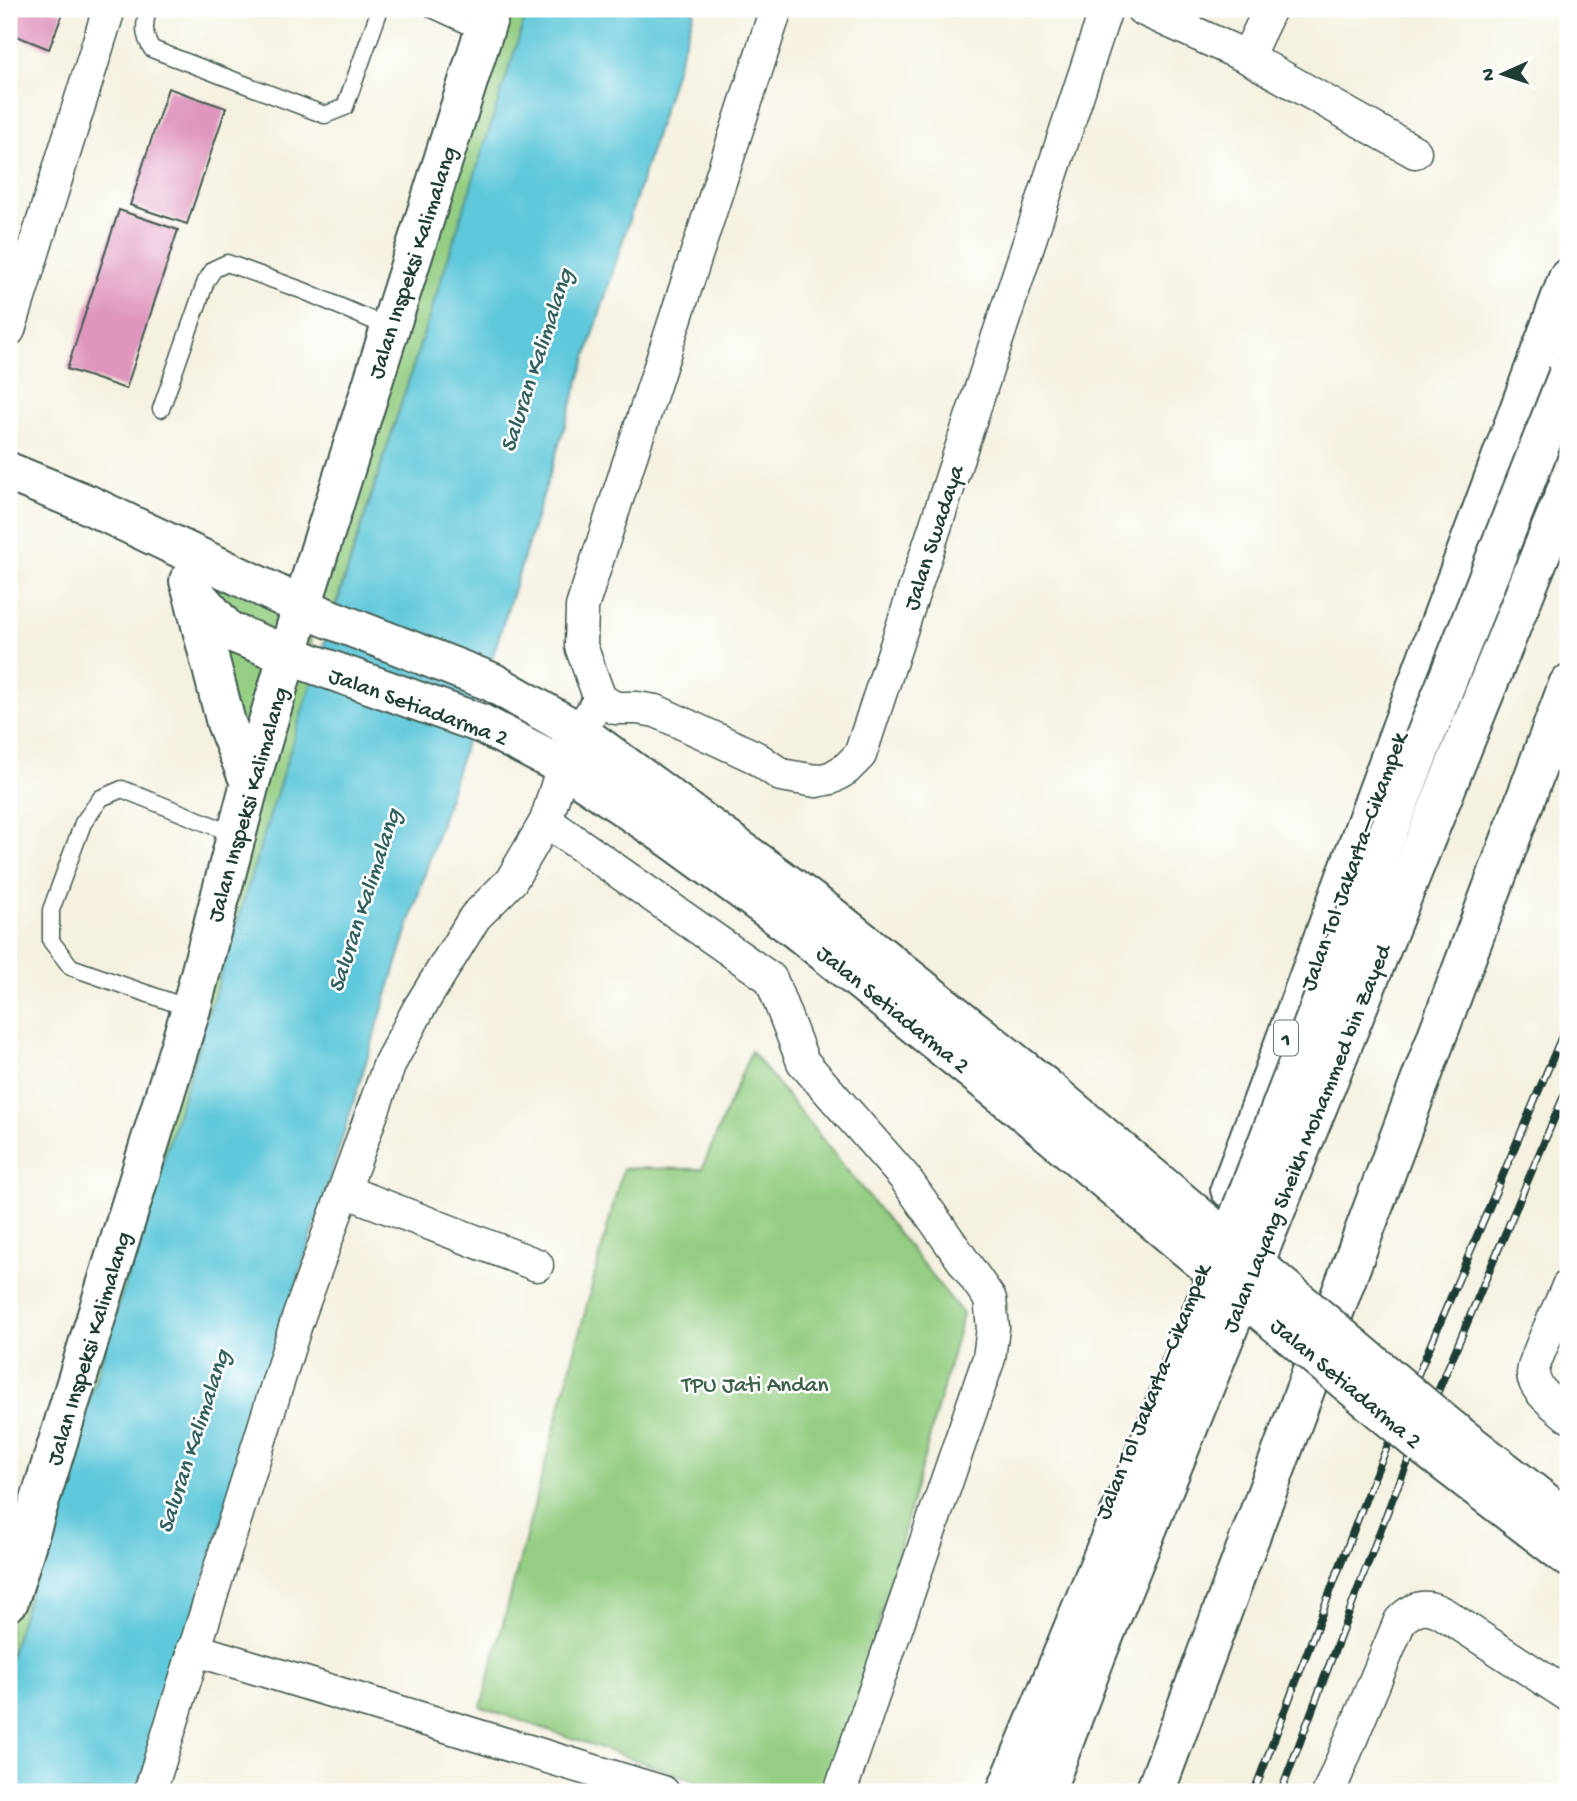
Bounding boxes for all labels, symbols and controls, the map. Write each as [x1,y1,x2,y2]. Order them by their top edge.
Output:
north arrow [1468,38,1538,108]
text: N [1478,68,1501,82]
street label: Jalan Inspeksi Kalimalang [364,143,465,383]
water label: Saluran Kalimalang [495,265,582,456]
street label: Jalan Swadaya [899,461,972,614]
street label: Jalan Setiadarma 2 [324,663,511,753]
street label: Jalan Inspeksi Kalimalang [203,685,296,925]
street label: Jalan Tol Jakarta–Cikampek [1296,727,1416,995]
water label: Saluran Kalimalang [323,805,410,996]
street label: Jalan Layang Sheikh Mohammed bin Zayed [1218,940,1399,1337]
street label: Jalan Setiadarma 2 [810,941,974,1081]
road number: 1 [1274,1020,1298,1056]
street label: Jalan Inspeksi Kalimalang [42,1229,139,1469]
street label: Jalan Tol Jakarta–Cikampek [1091,1258,1219,1524]
street label: Jalan Setiadarma 2 [1264,1314,1426,1456]
water label: Saluran Kalimalang [152,1346,239,1537]
park label: TPU Jati Andan [680,1373,828,1400]

